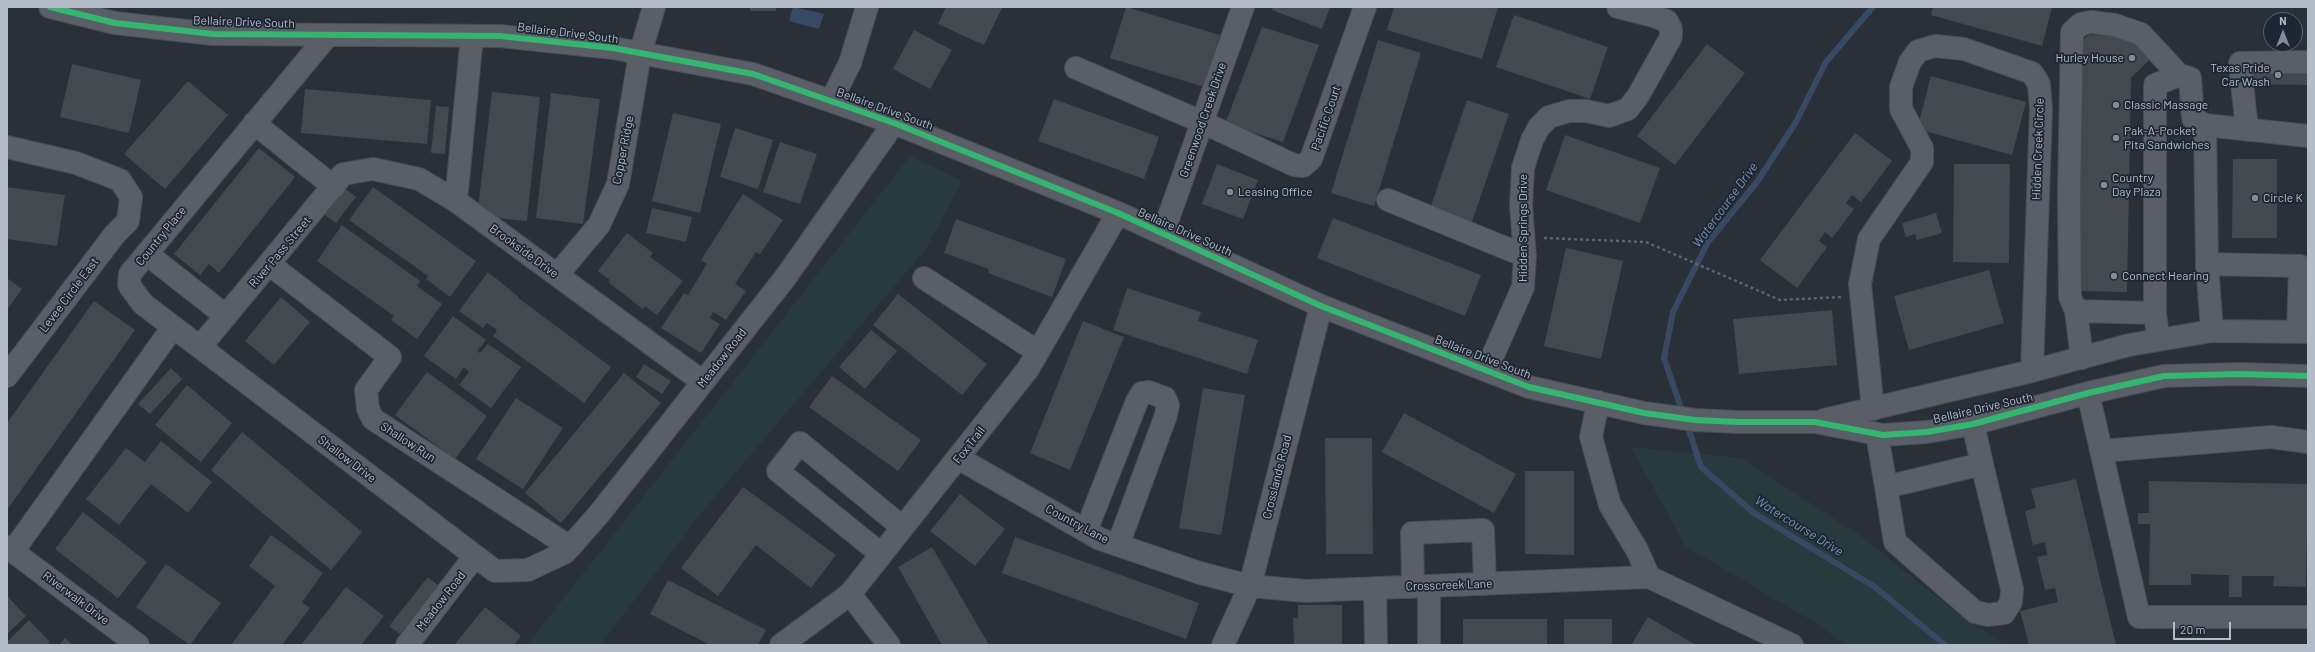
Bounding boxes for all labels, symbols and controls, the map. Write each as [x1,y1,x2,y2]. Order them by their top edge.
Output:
north arrow [2263,12,2303,52]
street label: Bellaire Drive South [193,13,295,31]
text: N [2279,14,2287,27]
street label: Bellaire Drive South [517,20,619,46]
place label: Hurley House [2055,51,2124,65]
marker: Hurley House [2127,53,2137,63]
street label: Greenwood Creek Drive [1177,61,1229,179]
place label: Texas Pride Car Wash [2210,61,2270,89]
marker: Texas Pride Car Wash [2273,70,2283,80]
street label: Pacific Court [1308,84,1344,152]
street label: Bellaire Drive South [835,85,935,133]
street label: Hidden Creek Circle [2029,98,2047,200]
place label: Classic Massage [2124,98,2208,112]
marker: Classic Massage [2111,100,2121,110]
street label: Copper Ridge [609,114,637,186]
place label: Pak-A-Pocket Pita Sandwiches [2124,124,2210,152]
marker: Pak-A-Pocket Pita Sandwiches [2111,133,2121,143]
water label: Watercourse Drive [1689,159,1761,251]
place label: Country Day Plaza [2112,171,2161,199]
street label: Hidden Springs Drive [1516,174,1530,282]
marker: Country Day Plaza [2099,180,2109,190]
place label: Leasing Office [1238,185,1313,199]
marker: Leasing Office [1225,187,1235,197]
place label: Circle K [2263,191,2303,205]
marker: Circle K [2250,193,2260,203]
street label: Country Place [133,203,189,269]
street label: Bellaire Drive South [1136,205,1234,259]
street label: River Pass Street [246,213,314,291]
street label: Brookside Drive [487,221,561,281]
street label: Levee Circle East [36,255,102,335]
place label: Connect Hearing [2122,269,2209,283]
marker: Connect Hearing [2109,271,2119,281]
street label: Meadow Road [694,325,750,391]
street label: Bellaire Drive South [1433,332,1533,382]
street label: Bellaire Drive South [1932,390,2034,426]
street label: Shallow Run [378,419,438,465]
street label: Fox Trail [950,423,988,467]
street label: Shallow Drive [315,432,379,486]
street label: Crosslands Road [1260,434,1294,520]
water label: Watercourse Drive [1752,493,1846,559]
street label: Country Lane [1043,501,1111,547]
street label: Riverwalk Drive [40,568,112,628]
street label: Meadow Road [413,568,469,634]
street label: Crosscreek Lane [1405,576,1493,594]
scale bar [2175,614,2233,640]
text: 20 m [2180,622,2206,636]

